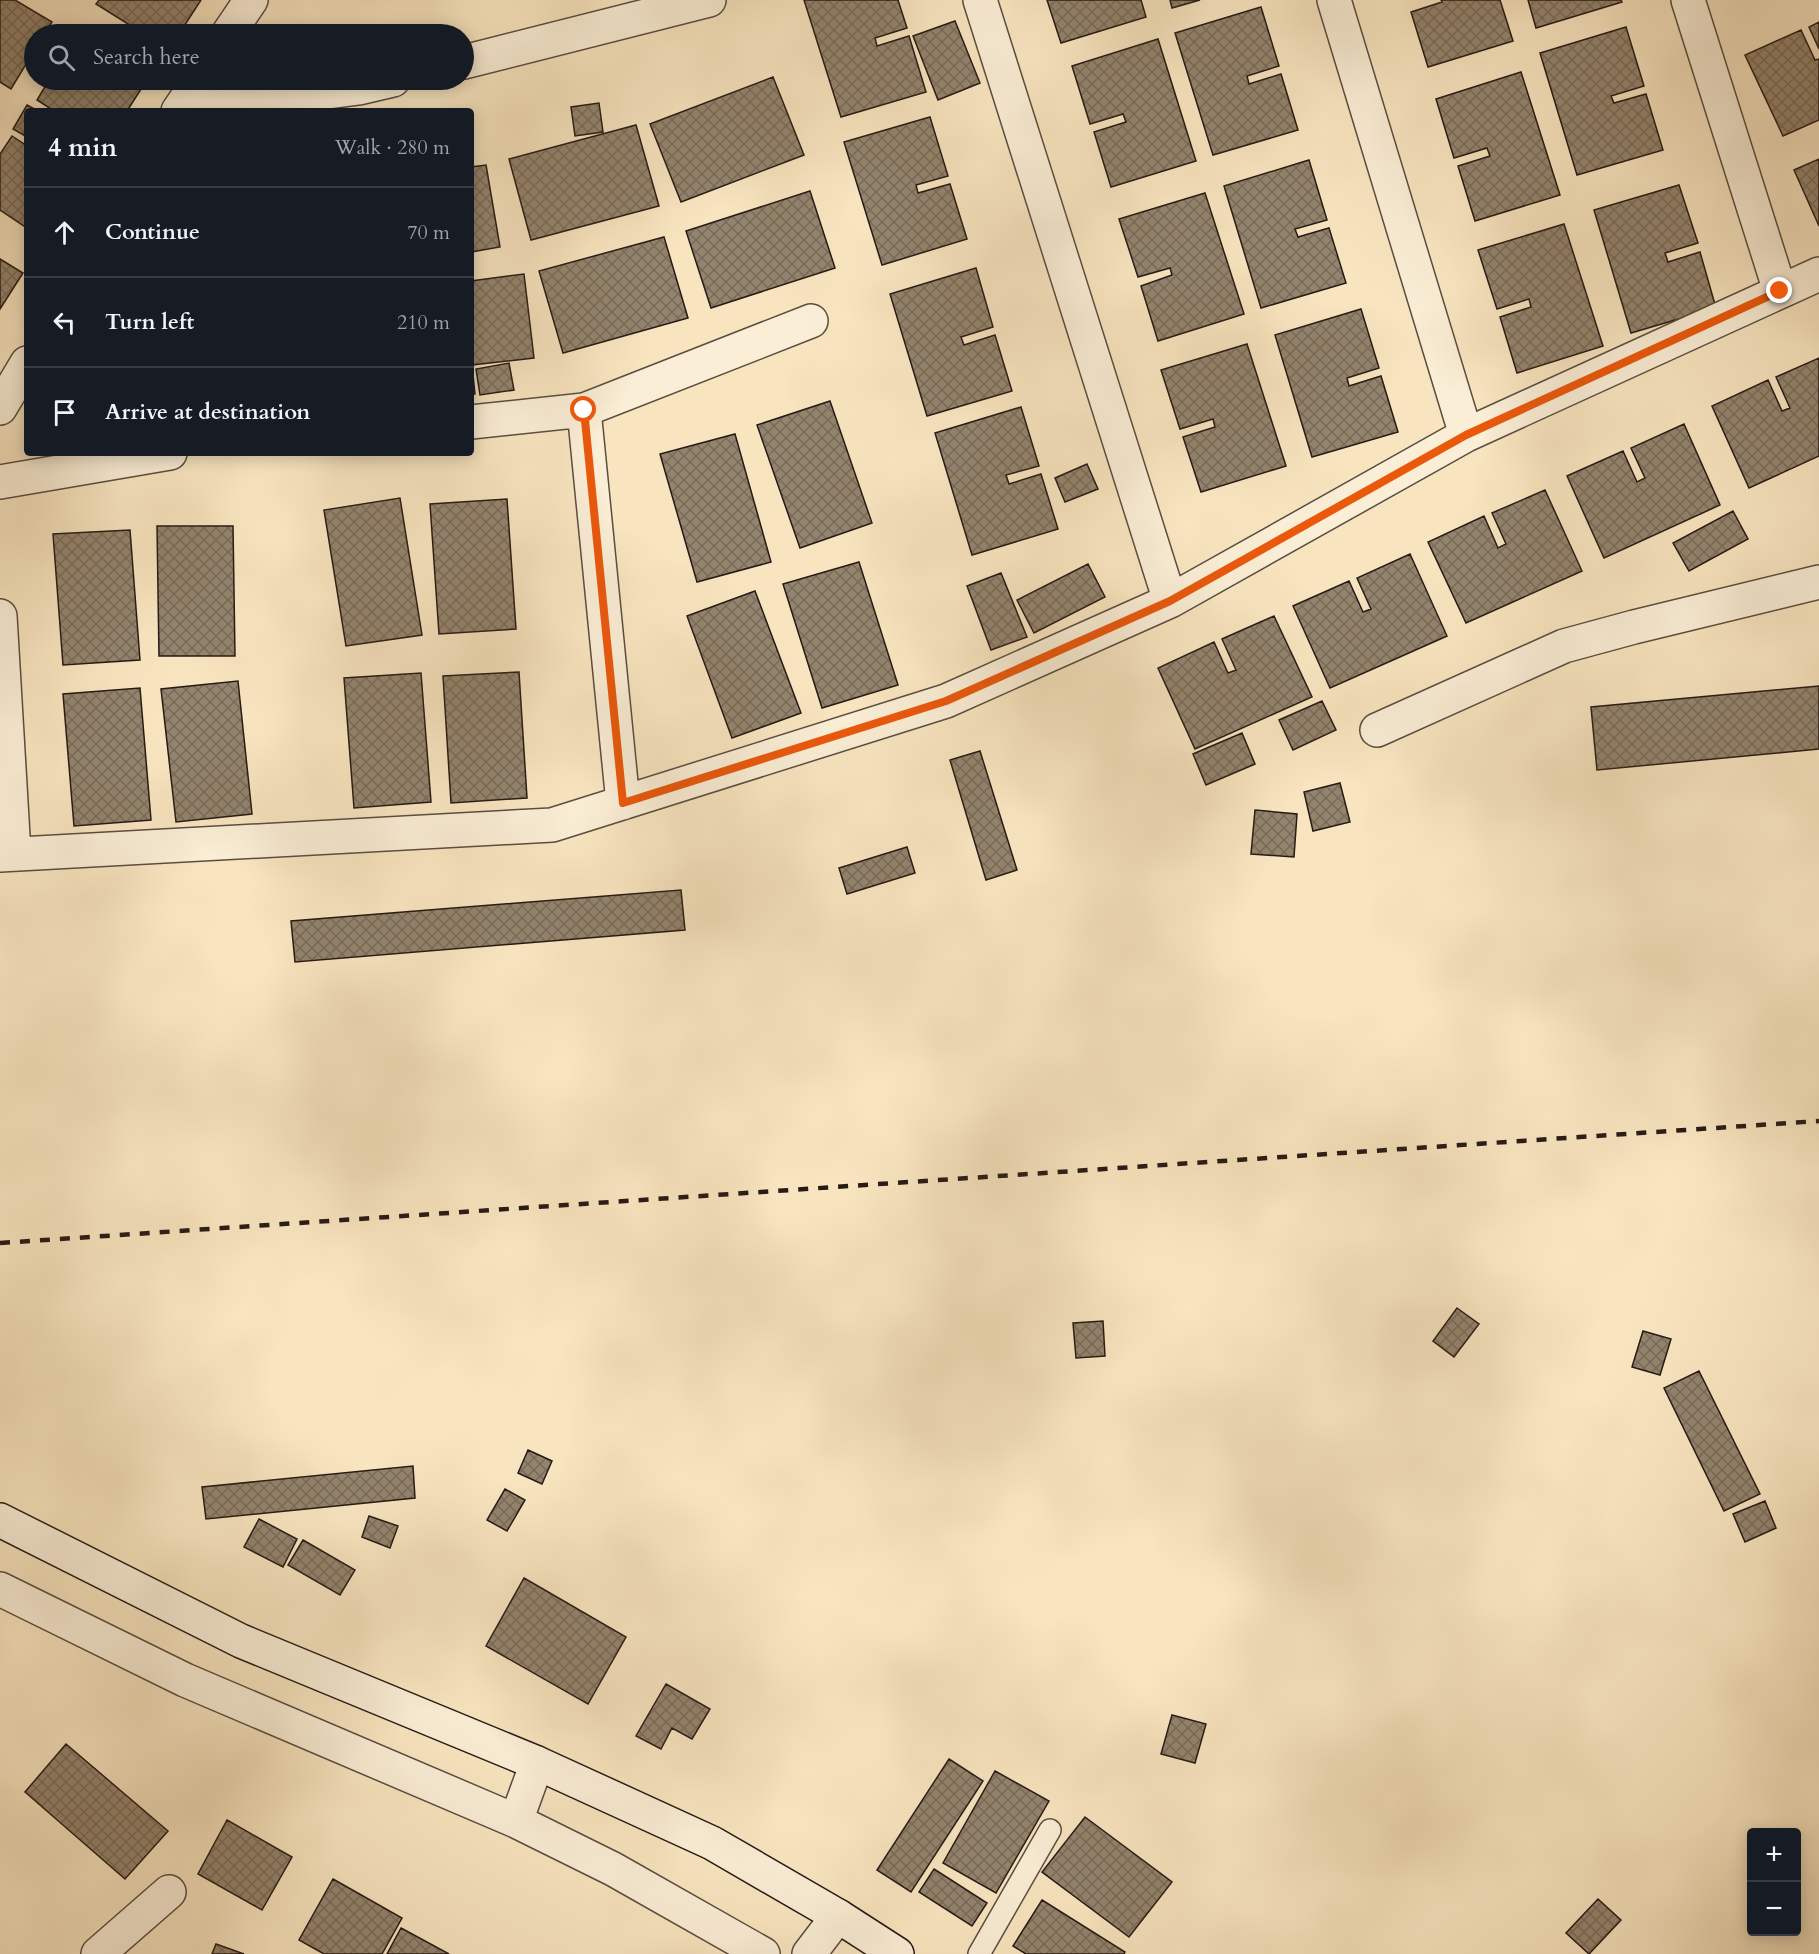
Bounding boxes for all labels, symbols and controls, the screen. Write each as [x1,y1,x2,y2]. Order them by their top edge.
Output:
search box [24,24,474,90]
icon: search [45,41,78,74]
text: Search here [93,42,200,72]
text: 4 min [48,130,117,165]
text: Walk · 280 m [335,134,450,161]
icon: ahead [48,216,81,249]
text: Continue [105,217,200,247]
text: 70 m [407,219,450,246]
route end [1766,277,1792,303]
icon: left [48,306,81,339]
text: Turn left [105,307,194,337]
text: 210 m [397,309,450,336]
icon: arrive [48,396,81,429]
route start [570,396,596,422]
text: Arrive at destination [105,397,310,427]
map controls [1747,1828,1801,1936]
button: + [1747,1828,1801,1882]
button: − [1747,1882,1801,1936]

